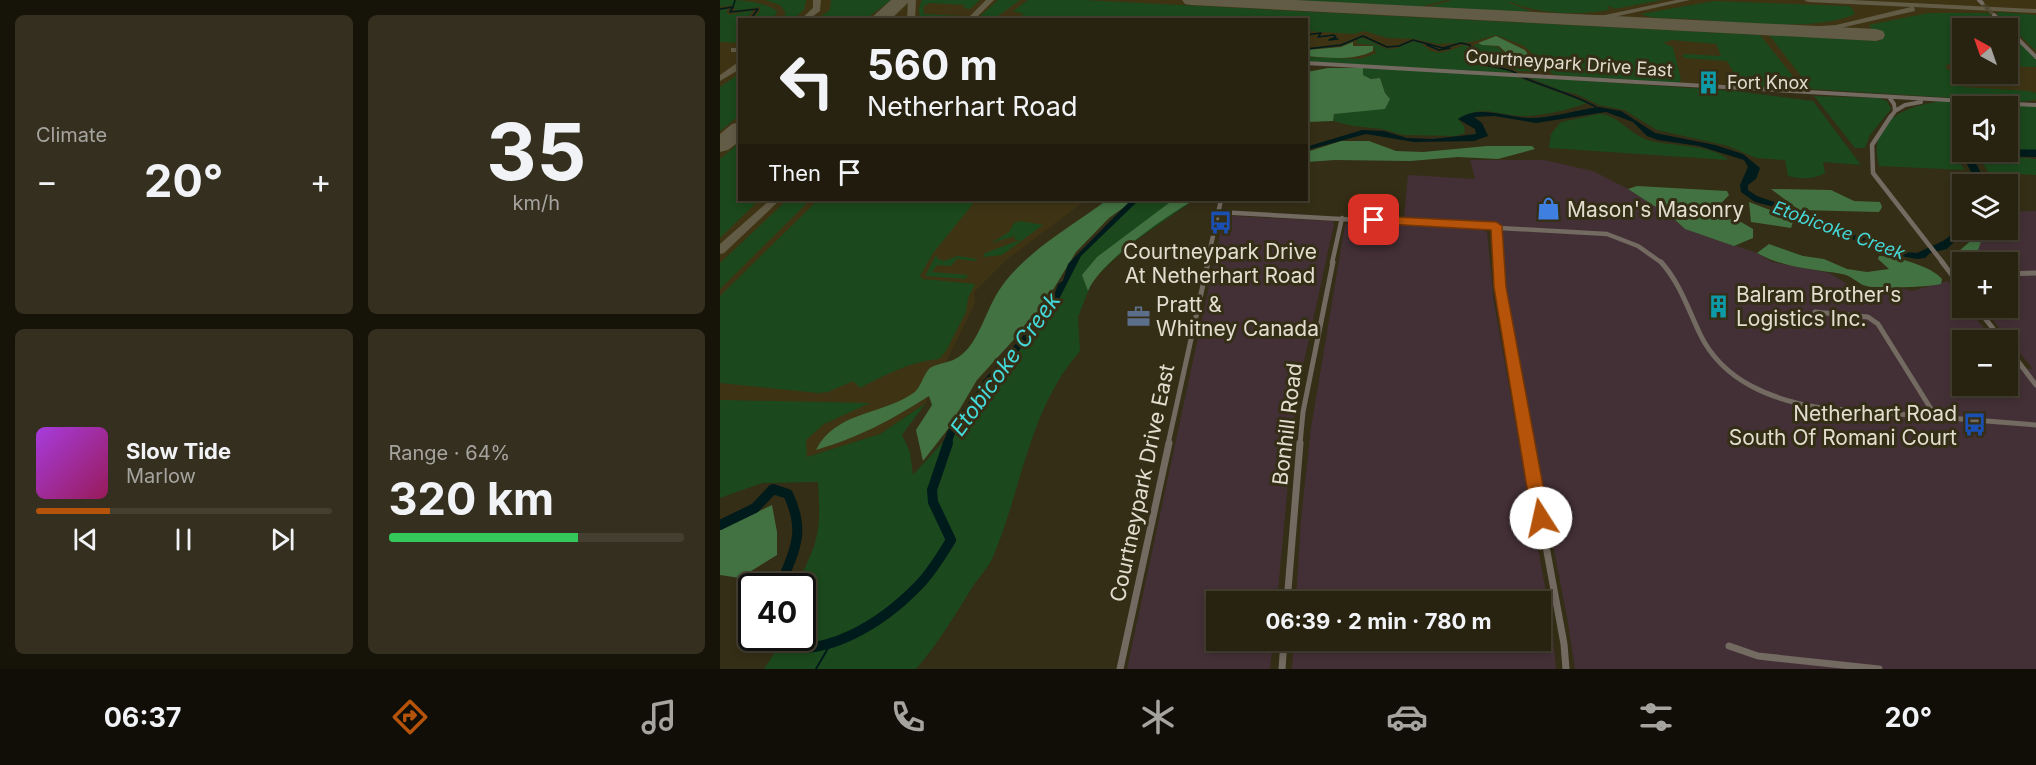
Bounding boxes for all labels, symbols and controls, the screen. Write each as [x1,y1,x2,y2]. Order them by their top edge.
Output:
north arrow [1952,18,2018,84]
map controls [1952,18,2018,396]
text: 560 m [867,39,998,90]
icon: left [768,42,846,120]
street label: Courtneypark Drive East [1465,45,1673,81]
building icon: Fort Knox [1696,69,1722,95]
place label: Fort Knox [1727,72,1809,93]
text: Netherhart Road [867,90,1077,123]
button: sound [1952,96,2018,162]
text: 35 [486,104,586,199]
text: Climate [36,123,107,147]
text: 20° [144,153,223,208]
icon: arrive [833,156,866,189]
text: Then [768,160,821,186]
text: − [36,161,58,201]
text: + [310,161,332,201]
button: layers [1952,174,2018,240]
text: km/h [512,191,560,215]
pin [1348,194,1399,245]
shop icon: Mason's Masonry [1536,196,1562,222]
water label: Etobicoke Creek [1770,196,1909,264]
place label: Mason's Masonry [1567,197,1744,222]
icon: arrive [1357,203,1390,236]
bus stop icon: Courtneypark Drive At Netherhart Road [1207,210,1233,236]
place label: Courtneypark Drive At Netherhart Road [1123,239,1317,288]
button: + [1952,252,2018,318]
place label: Balram Brother's Logistics Inc. [1736,282,1901,331]
water label: Etobicoke Creek [945,287,1066,440]
place label: Pratt & Whitney Canada [1156,292,1319,341]
building icon: Balram Brother's Logistics Inc. [1705,293,1731,319]
office icon: Pratt & Whitney Canada [1125,303,1151,329]
button: − [1952,330,2018,396]
street label: Bonhill Road [1267,361,1307,487]
street label: Courtneypark Drive East [1105,362,1179,604]
place label: Netherhart Road South Of Romani Court [1729,401,1957,450]
bus stop icon: Netherhart Road South Of Romani Court [1962,412,1988,438]
text: Slow Tide [126,438,231,464]
text: Range · 64% [389,441,510,465]
text: Marlow [126,464,196,488]
text: 320 km [389,471,554,526]
position arrow [1509,486,1573,550]
icon: previous [69,523,102,556]
icon: pause [167,523,200,556]
icon: next [266,523,299,556]
speed limit sign: 40 [738,573,816,651]
text: 06:39 · 2 min · 780 m [1265,608,1492,634]
icon: directions [389,696,431,738]
icon: music [638,696,680,738]
icon: phone [887,696,929,738]
icon: climate [1137,696,1179,738]
icon: car [1386,696,1428,738]
icon: filters [1635,696,1677,738]
text: 06:37 [104,701,182,734]
text: 20° [1885,701,1932,734]

